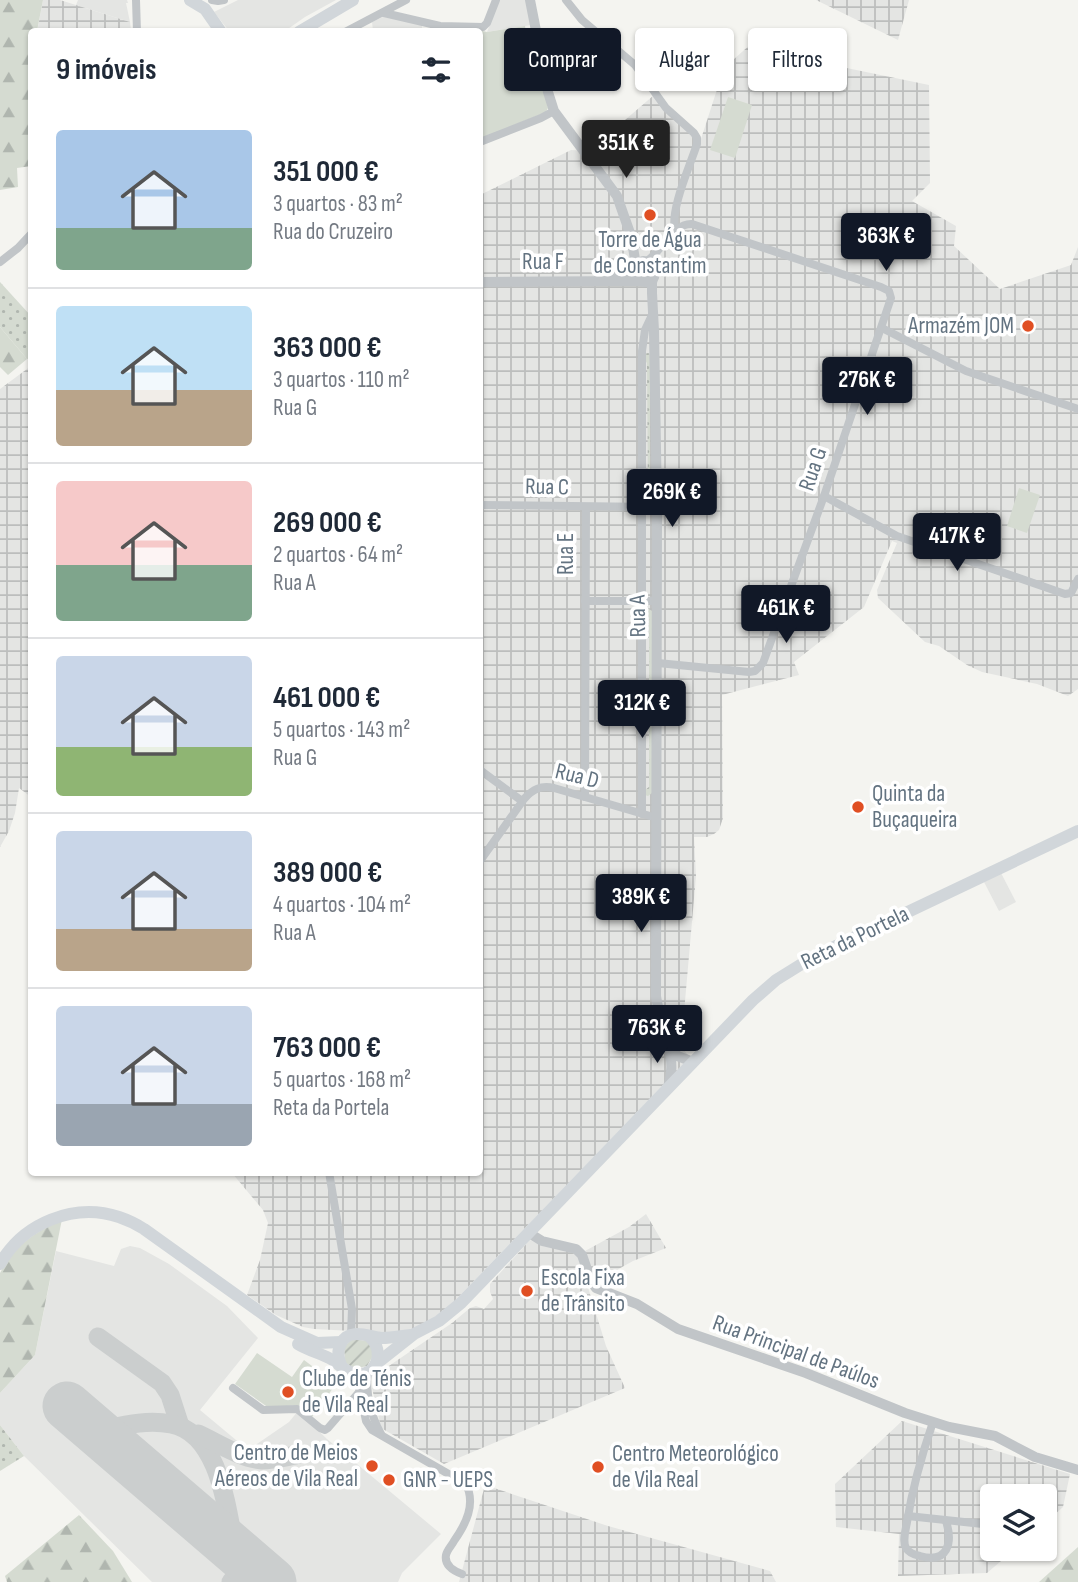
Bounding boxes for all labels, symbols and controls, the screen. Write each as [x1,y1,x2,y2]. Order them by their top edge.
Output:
chip: Comprar [504,28,621,91]
chip: Alugar [635,28,734,91]
chip: Filtros [748,28,847,91]
icon: filters [417,51,455,89]
text: 9 imóveis [56,52,156,88]
pin: 351K € [569,120,683,180]
text: 351K € [598,129,654,157]
text: 351 000 € [273,154,379,190]
icon: home [112,158,196,242]
text: 3 quartos · 83 m² [273,190,403,218]
marker: Torre de Água de Constantim [642,207,658,223]
pin: 363K € [829,214,943,273]
text: Rua do Cruzeiro [273,218,393,246]
text: 363K € [857,222,915,250]
place label: Torre de Água de Constantim [594,226,706,280]
street label: Rua F [522,248,564,276]
place label: Armazém JOM [907,312,1014,340]
marker: Armazém JOM [1020,318,1036,334]
text: 363 000 € [273,330,382,366]
icon: home [112,334,196,418]
pin: 276K € [810,358,924,417]
text: 3 quartos · 110 m² [273,366,410,394]
text: 276K € [838,366,896,394]
text: Rua G [273,394,317,422]
street label: Rua G [793,444,833,494]
pin: 269K € [615,470,729,529]
street label: Rua C [525,473,569,501]
text: 269K € [643,478,701,506]
text: 269 000 € [273,505,382,541]
icon: home [112,509,196,593]
pin: 417K € [900,514,1014,573]
text: 417K € [929,522,985,550]
street label: Rua E [552,533,580,575]
text: 2 quartos · 64 m² [273,541,403,569]
text: Rua A [273,569,316,597]
pin: 461K € [729,586,843,645]
street label: Rua A [624,594,652,638]
text: 461K € [757,594,815,622]
text: 461 000 € [273,680,380,716]
pin: 312K € [585,680,699,740]
icon: home [112,684,196,768]
text: 312K € [614,689,670,717]
text: 5 quartos · 143 m² [273,716,410,744]
text: Rua G [273,744,317,772]
street label: Rua D [552,757,602,795]
place label: Quinta da Buçaqueira [872,780,957,834]
marker: Quinta da Buçaqueira [850,799,866,815]
text: 389 000 € [273,855,382,891]
icon: home [112,859,196,943]
pin: 389K € [584,874,698,934]
text: 389K € [612,883,670,911]
text: 4 quartos · 104 m² [273,891,411,919]
street label: Reta da Portela [797,900,913,976]
text: Rua A [273,919,316,947]
pin: 763K € [600,1006,714,1065]
text: 763K € [628,1014,686,1042]
text: 763 000 € [273,1030,381,1066]
icon: home [112,1034,196,1118]
text: 5 quartos · 168 m² [273,1066,411,1094]
text: Reta da Portela [273,1094,389,1122]
place label: Escola Fixa de Trânsito [541,1264,625,1318]
marker: Escola Fixa de Trânsito [519,1283,535,1299]
street label: Rua Principal de Paúlos [709,1309,883,1395]
place label: Clube de Ténis de Vila Real [302,1365,411,1419]
marker: Clube de Ténis de Vila Real [280,1384,296,1400]
place label: Centro de Meios Aéreos de Vila Real [214,1439,358,1493]
place label: Centro Meteorológico de Vila Real [612,1440,779,1494]
marker: Centro de Meios Aéreos de Vila Real [364,1458,380,1474]
marker: Centro Meteorológico de Vila Real [590,1459,606,1475]
place label: GNR - UEPS [403,1466,493,1494]
marker: GNR - UEPS [381,1472,397,1488]
map controls [980,1484,1057,1561]
button: layers [980,1484,1057,1561]

